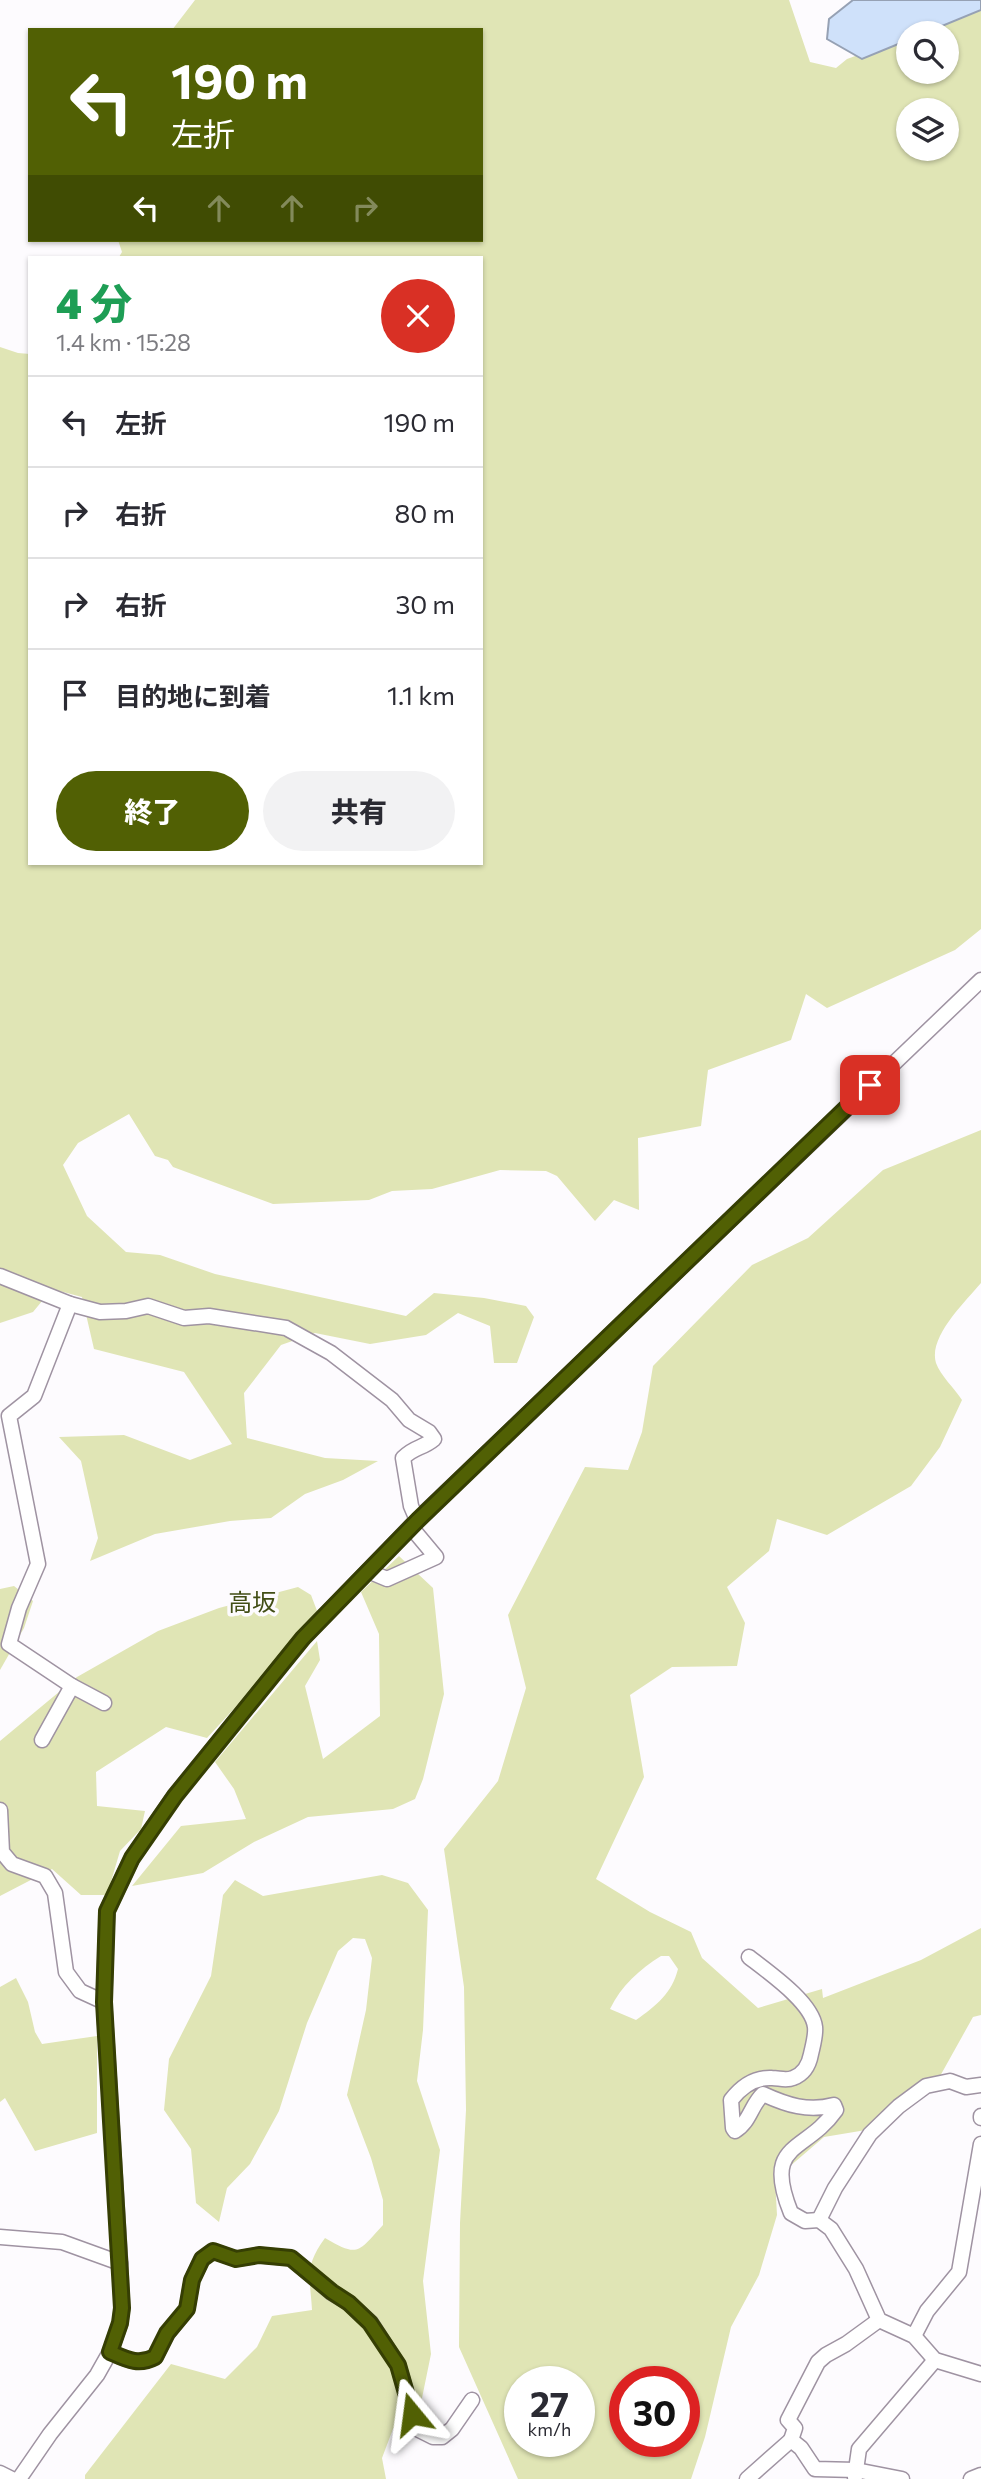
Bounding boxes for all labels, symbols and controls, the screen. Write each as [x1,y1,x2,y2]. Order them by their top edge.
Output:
map controls [896,21,959,161]
button: search [896,21,959,84]
text: 190 m [171,49,308,109]
icon: left [56,56,147,147]
button: layers [896,98,959,161]
text: 左折 [171,113,235,153]
icon: left [127,189,165,227]
icon: ahead [200,189,238,227]
icon: ahead [273,189,311,227]
icon: right [346,189,384,227]
text: 4 分 [56,276,132,328]
button: close [381,279,455,353]
text: 1.4 km · 15:28 [56,328,191,356]
icon: left [56,403,94,441]
text: 190 m [383,406,455,437]
text: 左折 [115,407,167,438]
icon: right [56,494,94,532]
text: 80 m [395,497,455,528]
text: 右折 [115,498,167,529]
icon: right [56,585,94,623]
text: 30 m [396,588,455,619]
text: 右折 [115,589,167,620]
icon: arrive [56,676,94,714]
text: 1.1 km [387,679,455,710]
text: 目的地に到着 [115,680,271,711]
button: 終了 [56,771,249,851]
button: 共有 [263,771,455,851]
pin [840,1055,900,1115]
icon: arrive [851,1066,889,1104]
district label: 高坂 [228,1587,276,1616]
speed limit sign: 30 [609,2366,700,2457]
position arrow [375,2377,449,2451]
text: 27 [530,2381,569,2424]
text: km/h [528,2418,571,2440]

